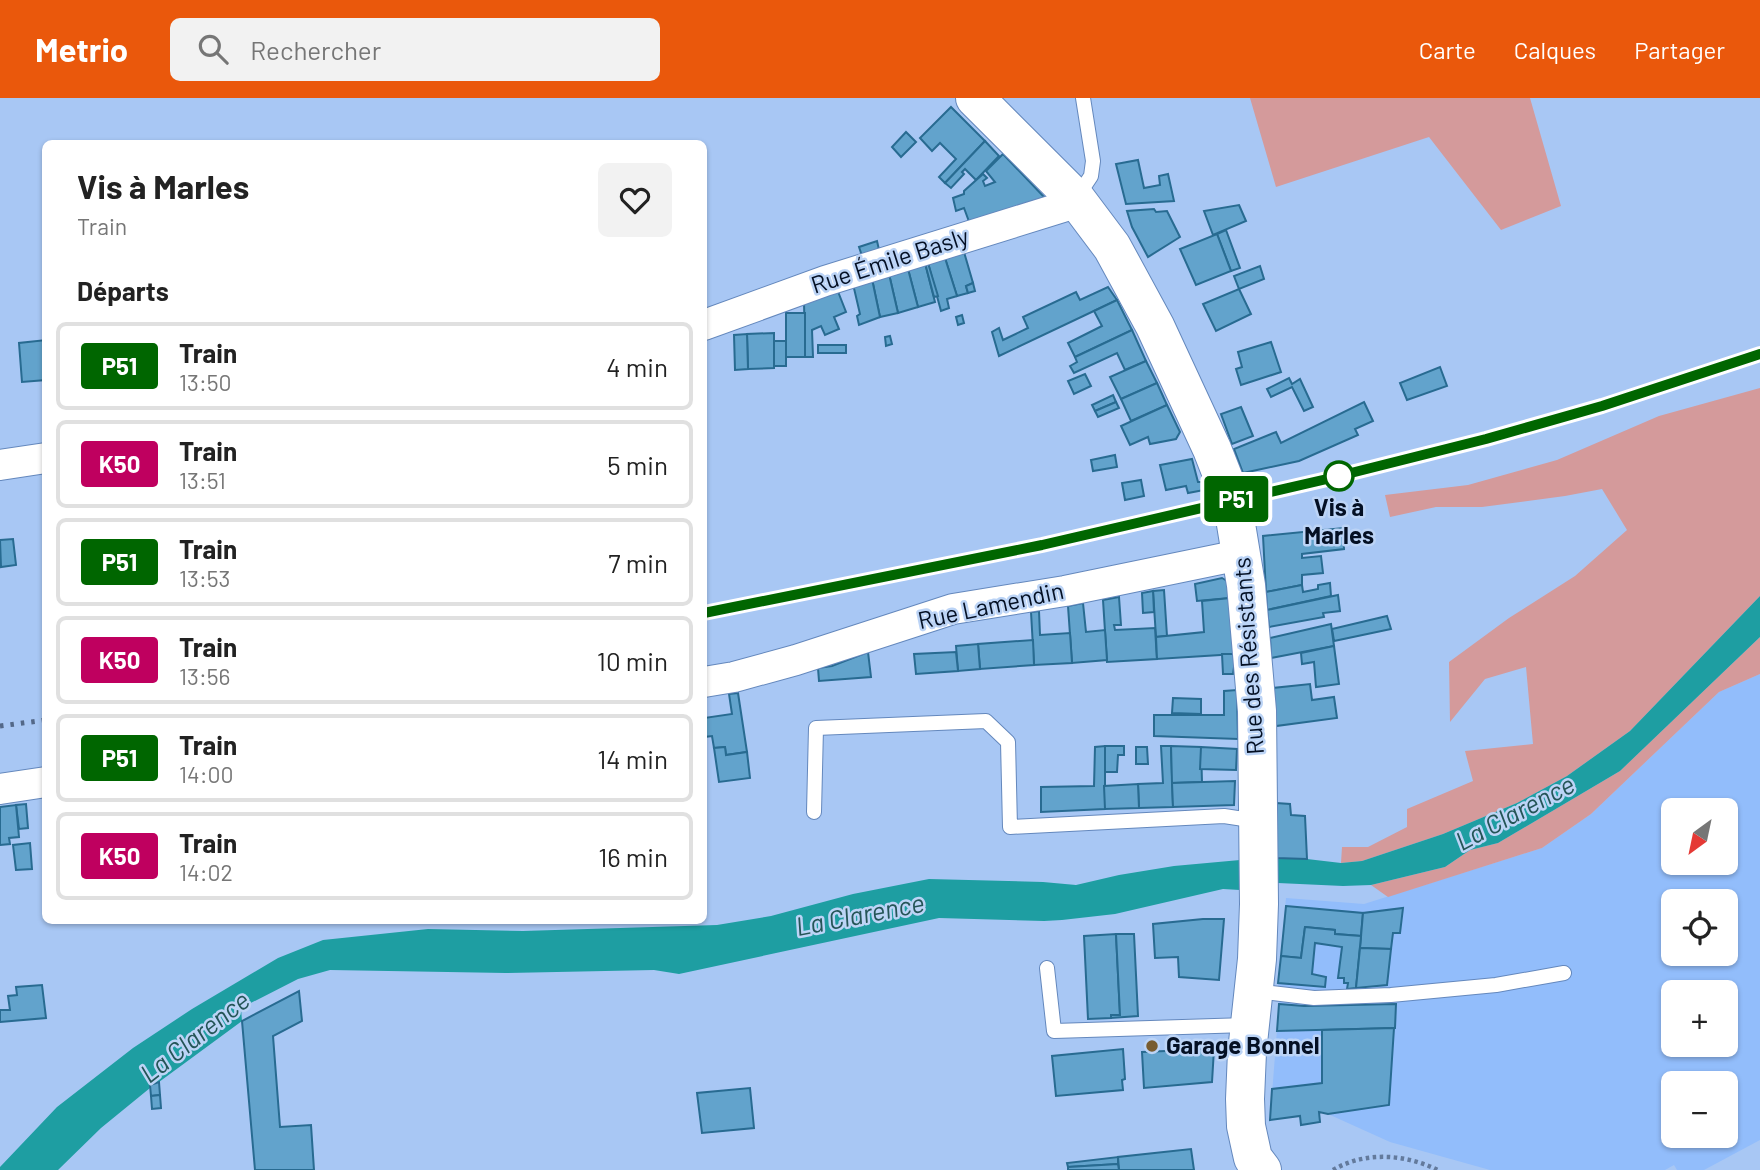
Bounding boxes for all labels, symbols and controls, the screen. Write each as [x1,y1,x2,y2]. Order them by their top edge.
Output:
search box [170,18,660,81]
text: Metrio [35,29,128,69]
icon: search [194,30,232,68]
text: Rechercher [250,34,381,65]
text: Carte [1419,35,1476,64]
text: Calques [1514,35,1596,64]
text: Partager [1634,35,1725,64]
button: heart [598,163,672,237]
text: Vis à Marles [77,166,249,206]
text: Train [77,212,127,240]
street label: Rue Émile Basly [807,220,972,299]
text: Départs [77,275,169,306]
text: Train [179,337,237,368]
text: P51 [102,351,137,380]
text: 4 min [606,351,668,382]
text: 13:50 [179,368,232,396]
text: Train [179,435,237,466]
text: K50 [99,449,140,478]
text: 5 min [607,449,668,480]
marker: Vis à Marles [1324,461,1354,491]
text: 13:51 [179,466,226,494]
line badge: P51 [1196,476,1276,522]
text: P51 [1218,484,1254,513]
place label: Vis à Marles [1304,492,1374,549]
text: Train [179,533,237,564]
text: P51 [102,547,137,576]
text: 7 min [608,547,668,578]
street label: Rue des Résistants [1226,556,1269,756]
text: 13:53 [179,564,230,592]
street label: Rue Lamendin [915,575,1066,634]
text: Train [179,631,237,662]
text: K50 [99,645,140,674]
text: 10 min [597,645,668,676]
text: 13:56 [179,662,230,690]
text: Train [179,729,237,760]
text: P51 [102,743,137,772]
text: 14 min [597,743,668,774]
text: 14:00 [179,760,234,788]
water label: La Clarence [1449,767,1579,856]
north arrow [1661,798,1738,875]
map controls [1661,798,1738,1148]
text: Train [179,827,237,858]
text: K50 [99,841,140,870]
text: 16 min [598,841,668,872]
text: 14:02 [179,858,233,886]
water label: La Clarence [793,886,927,941]
button: locate [1661,889,1738,966]
button: + [1661,980,1738,1057]
water label: La Clarence [133,983,255,1088]
place label: Garage Bonnel [1166,1030,1320,1059]
marker: Garage Bonnel [1144,1038,1160,1054]
button: − [1661,1071,1738,1148]

